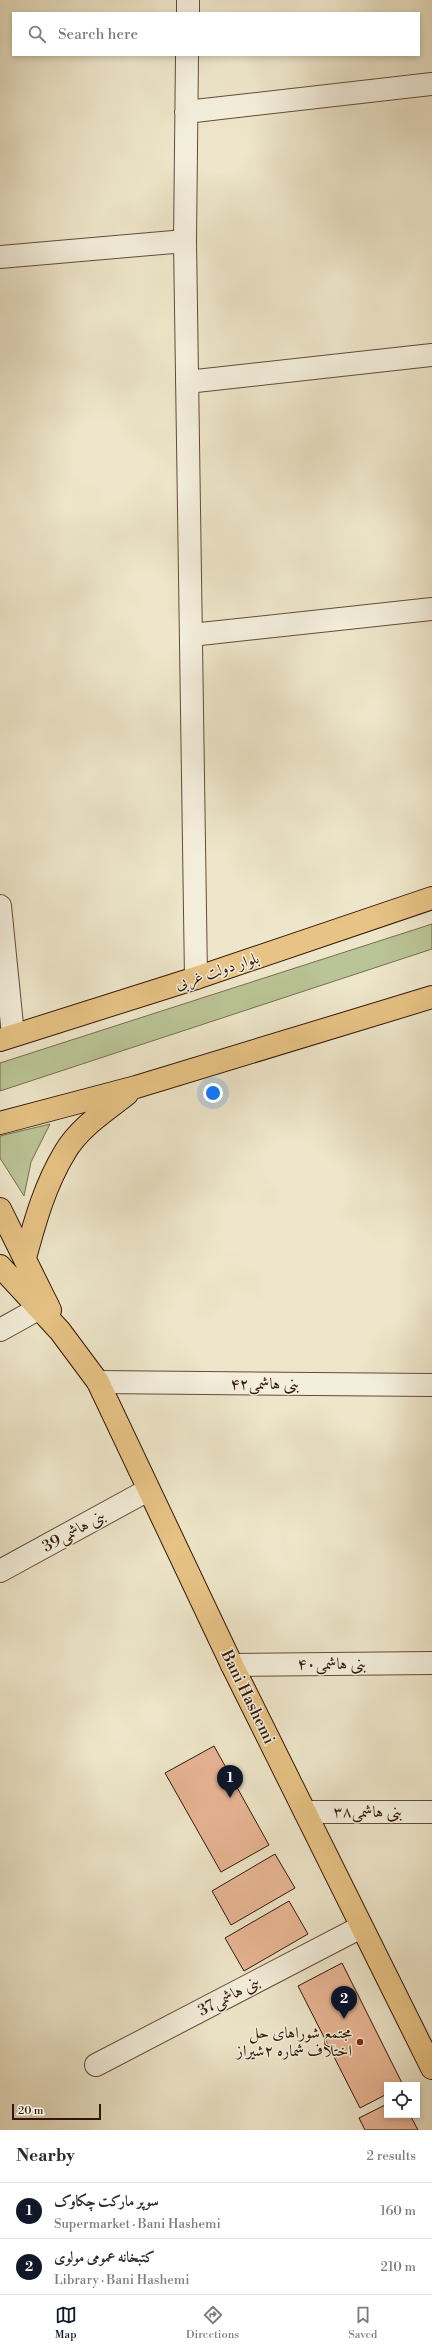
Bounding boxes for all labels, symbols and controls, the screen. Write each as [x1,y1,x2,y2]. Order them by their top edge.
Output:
search box [12,12,420,56]
icon: search [26,23,48,45]
text: Search here [58,25,138,44]
street label: بلوار دولت غربی [172,948,262,995]
your location [203,1083,223,1103]
street label: بنی هاشمی۴۲ [230,1374,300,1395]
street label: بنی هاشمی39 [39,1505,110,1557]
street label: Bani Hashemi [216,1646,279,1747]
street label: بنی هاشمی۴۰ [297,1654,367,1675]
pin: 1 [217,1765,243,1798]
street label: بنی هاشمی۳۸ [333,1802,403,1823]
street label: بنی هاشمی37 [194,1971,264,2022]
pin: 2 [331,1986,357,2019]
place label: مجتمع شوراهای حل اختلاف شماره ۲شیراز [235,2023,352,2061]
marker: مجتمع شوراهای حل اختلاف شماره ۲شیراز [355,2037,365,2047]
map controls [384,2082,420,2118]
button: locate [384,2082,420,2118]
scale bar [12,2102,101,2121]
text: 20 m [18,2104,43,2118]
text: Nearby [16,2145,75,2167]
text: 2 results [367,2148,416,2164]
text: سوپر مارکت چکاوک [54,2192,159,2211]
text: 1 [26,2203,32,2219]
text: 160 m [380,2203,416,2219]
text: Supermarket · Bani Hashemi [54,2216,221,2232]
text: کتبخانه عمومی مولوی [54,2248,155,2267]
text: 2 [25,2259,33,2275]
text: 210 m [381,2259,416,2275]
text: Library · Bani Hashemi [54,2272,189,2288]
tab: Map [55,2304,77,2342]
tab: Directions [186,2304,239,2342]
tab: Saved [348,2304,377,2342]

